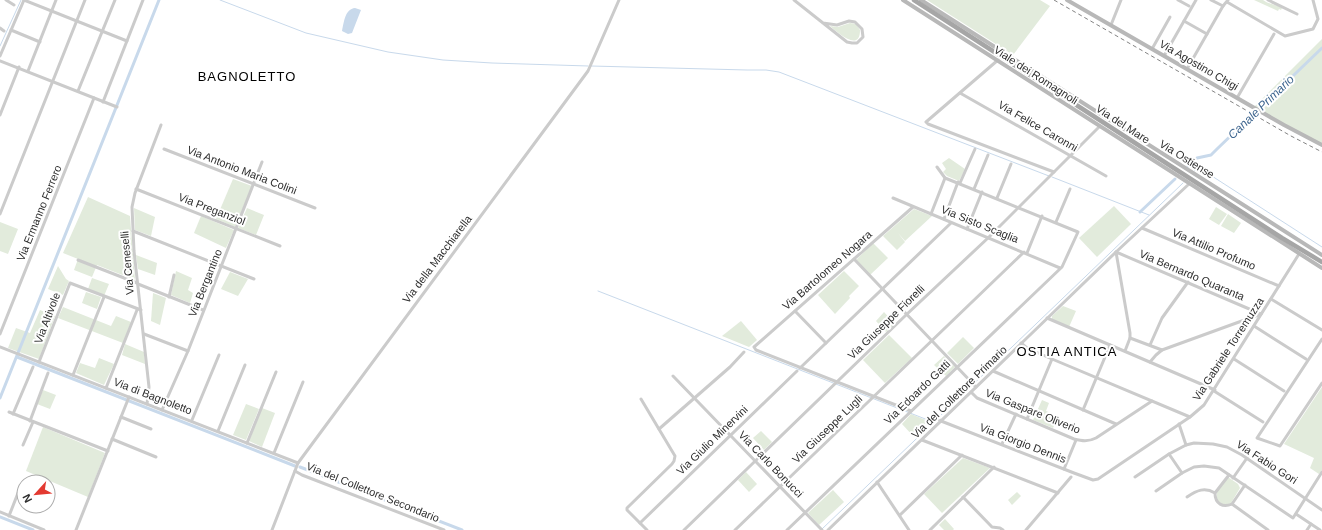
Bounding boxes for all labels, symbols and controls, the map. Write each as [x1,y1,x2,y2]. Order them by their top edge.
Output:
street label: Via Agostino Chigi [1157,38,1241,92]
street label: Viale dei Romagnoli [992,43,1080,107]
district label: BAGNOLETTO [198,69,296,84]
water label: Canale Primario [1225,72,1297,142]
street label: Via Felice Caronni [996,98,1080,154]
street label: Via del Mare [1094,102,1152,146]
street label: Via Ostiense [1157,137,1217,181]
street label: Via Antonio Maria Colini [185,144,299,196]
street label: Via Ermanno Ferrero [14,163,64,263]
street label: Via Preganziol [177,191,247,227]
street label: Via Sisto Scaglia [940,203,1021,245]
street label: Via della Macchiarella [400,212,474,305]
street label: Via Attilio Profumo [1170,226,1258,272]
street label: Via Bartolomeo Nogara [780,227,875,312]
street label: Via Ceneselli [118,231,136,295]
street label: Via Bergantino [186,247,224,319]
street label: Via Bernardo Quaranta [1138,247,1247,303]
street label: Via Giuseppe Fiorelli [845,283,927,361]
street label: Via Altivole [32,291,62,345]
street label: Via Gabriele Torremuzza [1190,294,1266,403]
street label: Via del Collettore Primario [909,343,1009,441]
district label: OSTIA ANTICA [1017,344,1117,359]
street label: Via Edoardo Gatti [882,358,952,426]
street label: Via di Bagnoletto [112,376,194,416]
street label: Via Gaspare Oliverio [984,386,1082,436]
street label: Via Giuseppe Lugli [790,393,864,465]
street label: Via Giulio Minervini [674,403,750,477]
street label: Via Giorgio Dennis [978,421,1068,465]
street label: Via Carlo Bonucci [736,428,806,500]
street label: Via Fabio Gori [1234,438,1300,486]
street label: Via del Collettore Secondario [305,460,441,524]
north arrow [16,474,56,514]
text: N [20,492,34,505]

